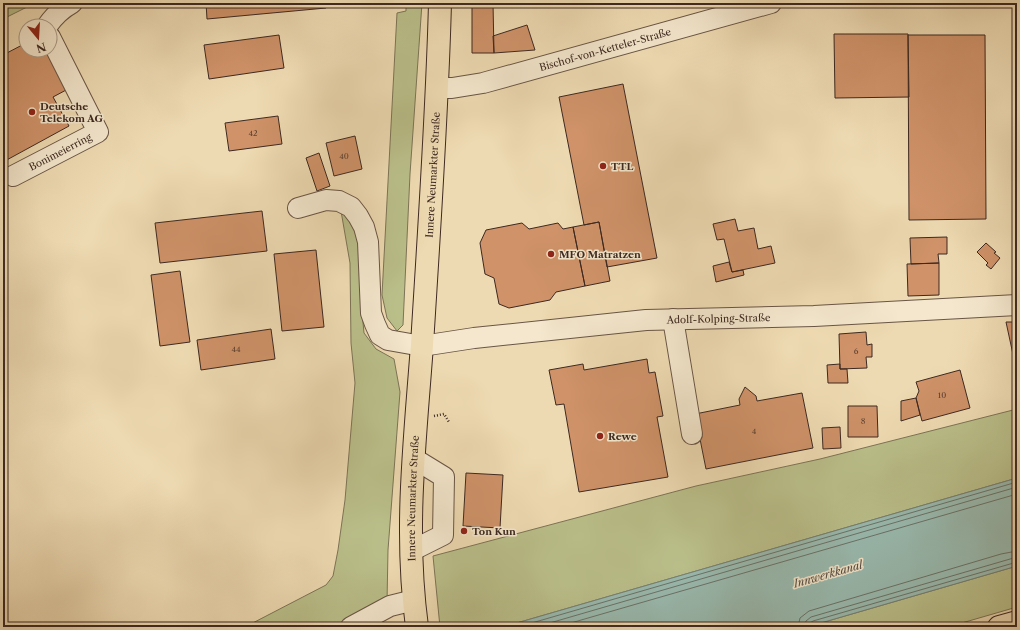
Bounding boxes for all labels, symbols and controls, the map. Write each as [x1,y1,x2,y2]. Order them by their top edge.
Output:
north arrow [18,18,58,58]
street label: Bischof-von-Ketteler-Straße [538,25,673,74]
text: N [34,39,48,56]
place label: Deutsche Telekom AG [40,100,104,125]
marker: Deutsche Telekom AG [27,107,37,117]
street label: Innere Neumarkter Straße [422,111,442,238]
house number: 42 [248,128,258,138]
street label: Bonimeierring [26,130,94,173]
house number: 40 [339,151,349,161]
place label: TTL [611,160,633,173]
marker: TTL [598,161,608,171]
place label: MFO Matratzen [559,248,641,261]
marker: MFO Matratzen [546,249,556,259]
street label: Adolf-Kolping-Straße [666,311,771,326]
house number: 44 [231,344,241,354]
house number: 6 [854,346,859,356]
house number: 10 [938,390,946,400]
house number: 8 [861,416,866,426]
house number: 4 [752,426,757,436]
place label: Rewe [608,430,637,443]
marker: Rewe [595,431,605,441]
street label: Innere Neumarkter Straße [404,435,421,561]
place label: Ton Kun [472,525,516,538]
marker: Ton Kun [459,526,469,536]
water label: Innwerkkanal [791,557,866,591]

